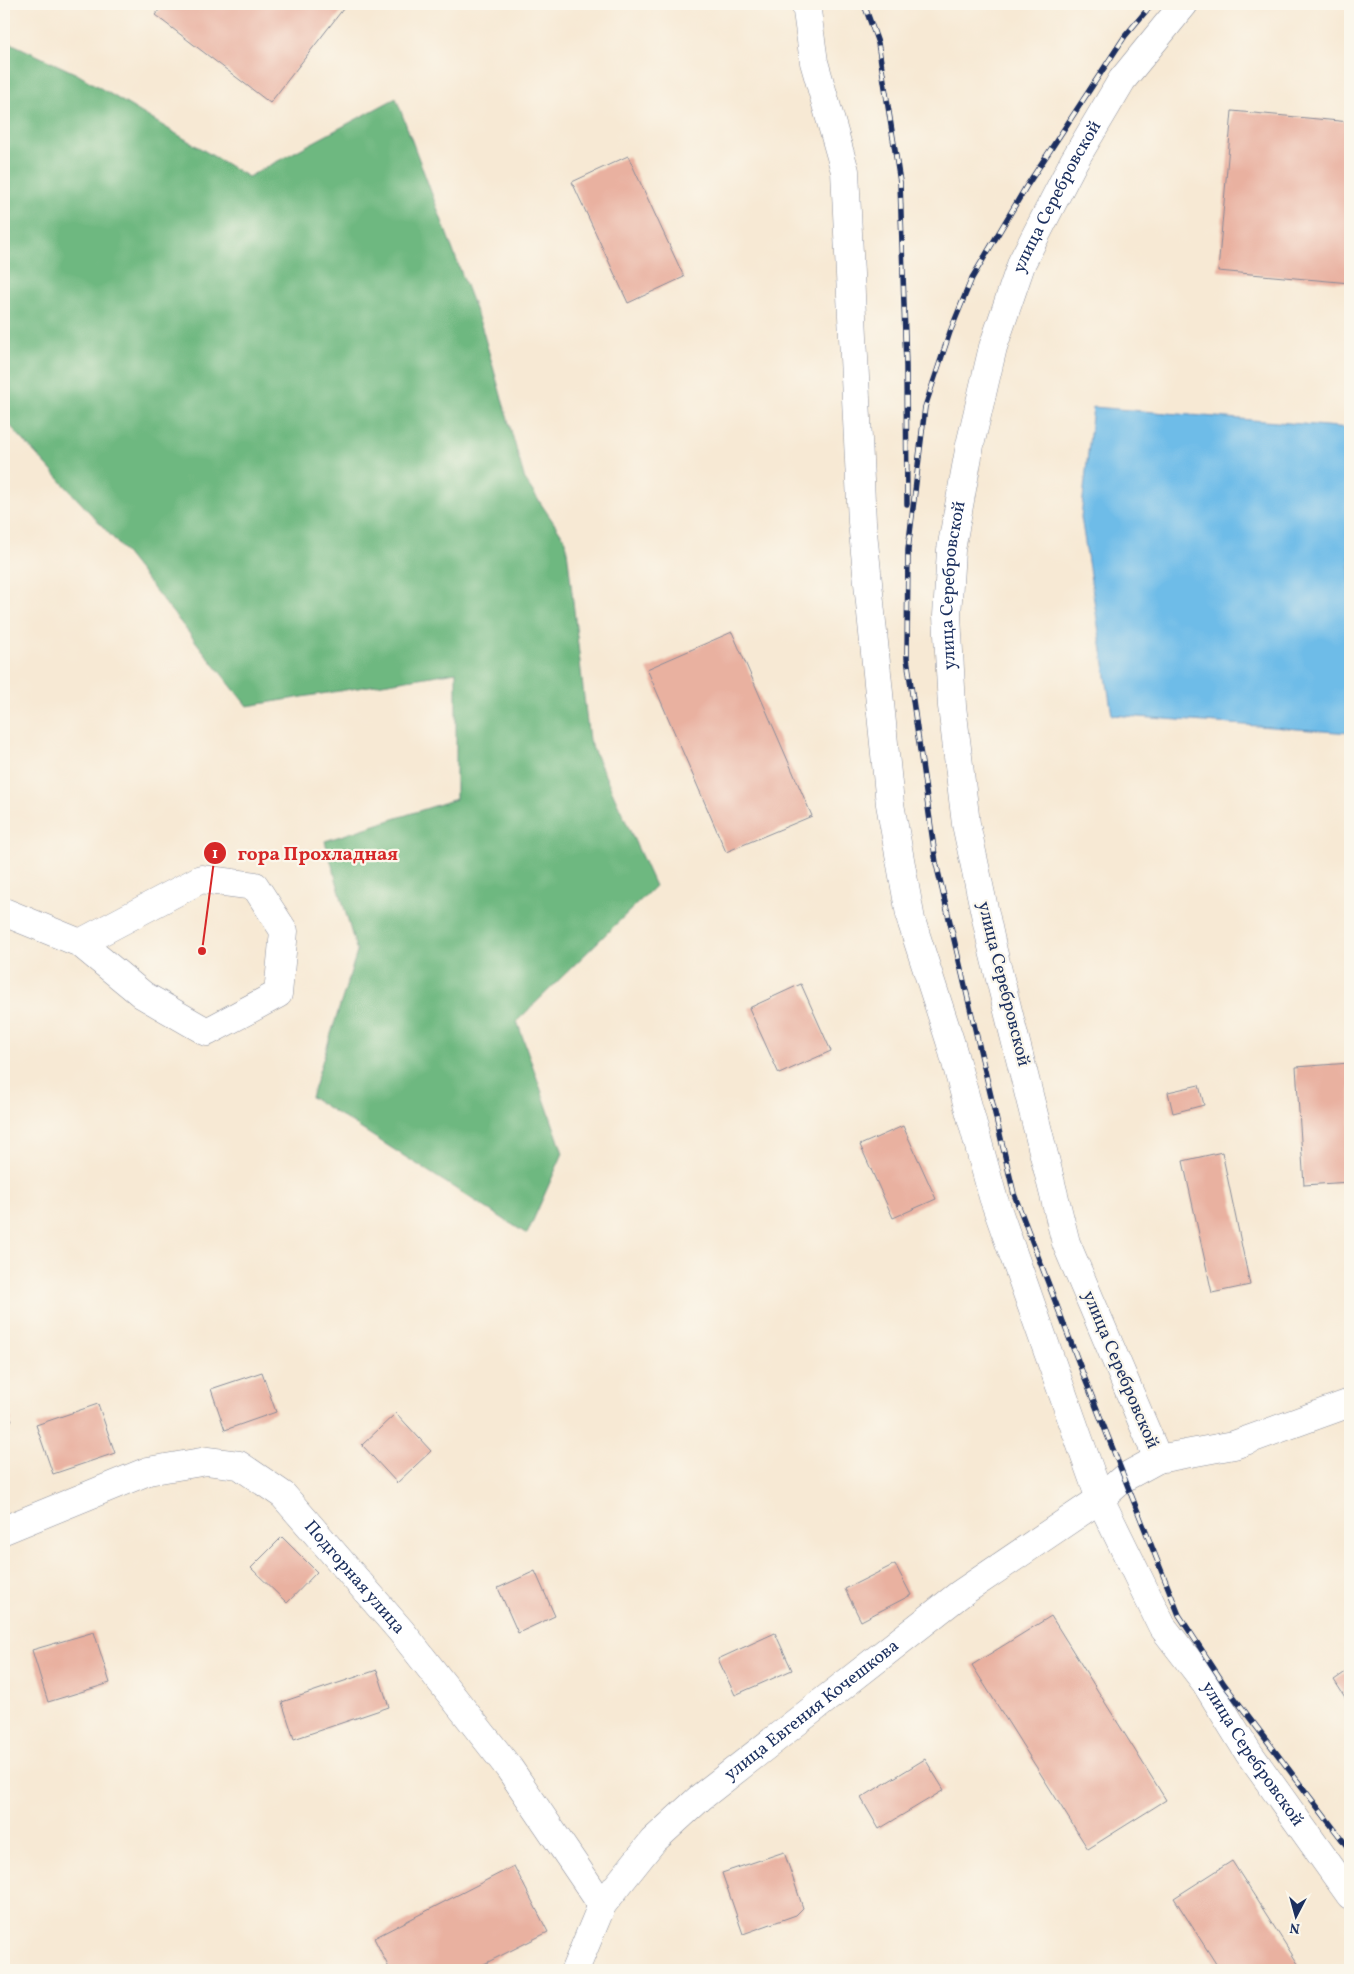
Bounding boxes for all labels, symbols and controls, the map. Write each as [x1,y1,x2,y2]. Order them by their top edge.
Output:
street label: улица Серебровской [1007,116,1108,277]
street label: улица Серебровской [935,499,972,670]
callout: гора Прохладная [202,836,408,870]
text: гора Прохладная [238,842,398,868]
text: 1 [212,844,218,865]
street label: улица Серебровской [970,899,1036,1069]
street label: улица Серебровской [1075,1287,1165,1453]
street label: Подгорная улица [298,1515,411,1640]
street label: улица Евгения Кочешкова [719,1634,905,1787]
street label: улица Серебровской [1195,1677,1310,1832]
north arrow [1272,1892,1322,1942]
text: N [1289,1917,1301,1937]

